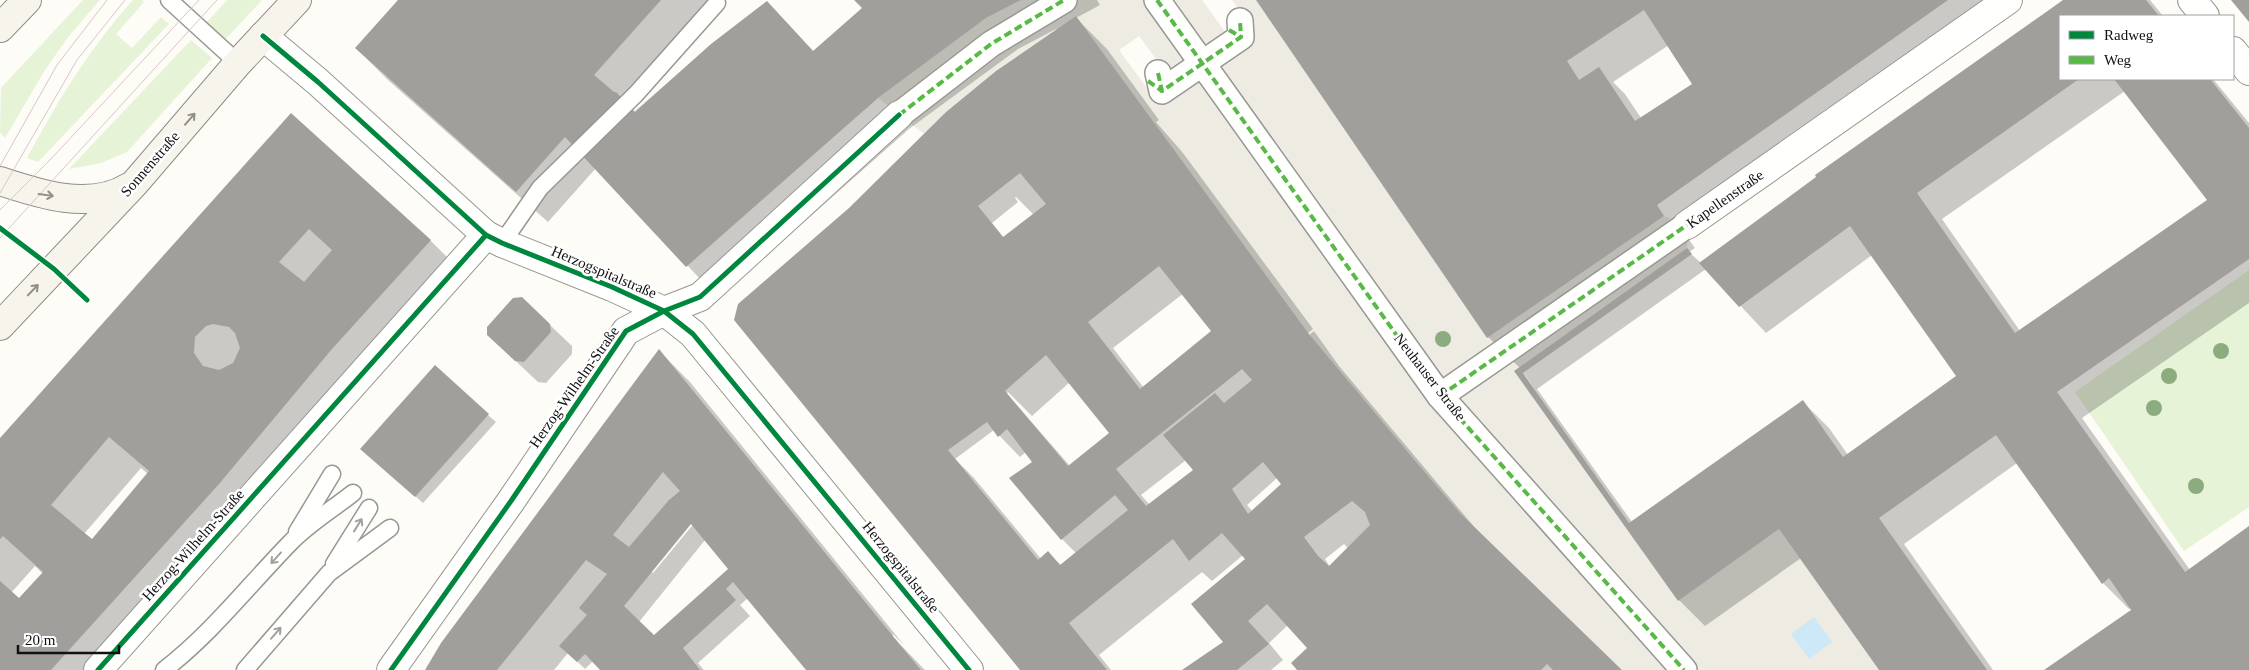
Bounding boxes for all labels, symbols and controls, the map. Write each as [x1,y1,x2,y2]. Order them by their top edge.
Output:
legend [2059,15,2234,80]
text: Radweg [2104,27,2154,43]
text: Weg [2104,52,2132,68]
one-way arrow [184,112,195,125]
street label: Sonnenstraße [117,128,183,200]
street label: Kapellenstraße [1684,166,1767,231]
one-way arrow [38,190,54,200]
street label: Herzogspitalstraße [549,243,659,301]
one-way arrow [27,284,39,296]
street label: Herzog-Wilhelm-Straße [526,323,622,451]
street label: Neuhauser Straße [1391,330,1469,424]
street label: Herzog-Wilhelm-Straße [139,486,247,604]
street label: Herzogspitalstraße [859,518,943,616]
one-way arrow [354,519,364,533]
one-way arrow [270,552,282,565]
scale bar [18,622,119,654]
one-way arrow [270,626,282,639]
text: 20 m [25,632,56,648]

